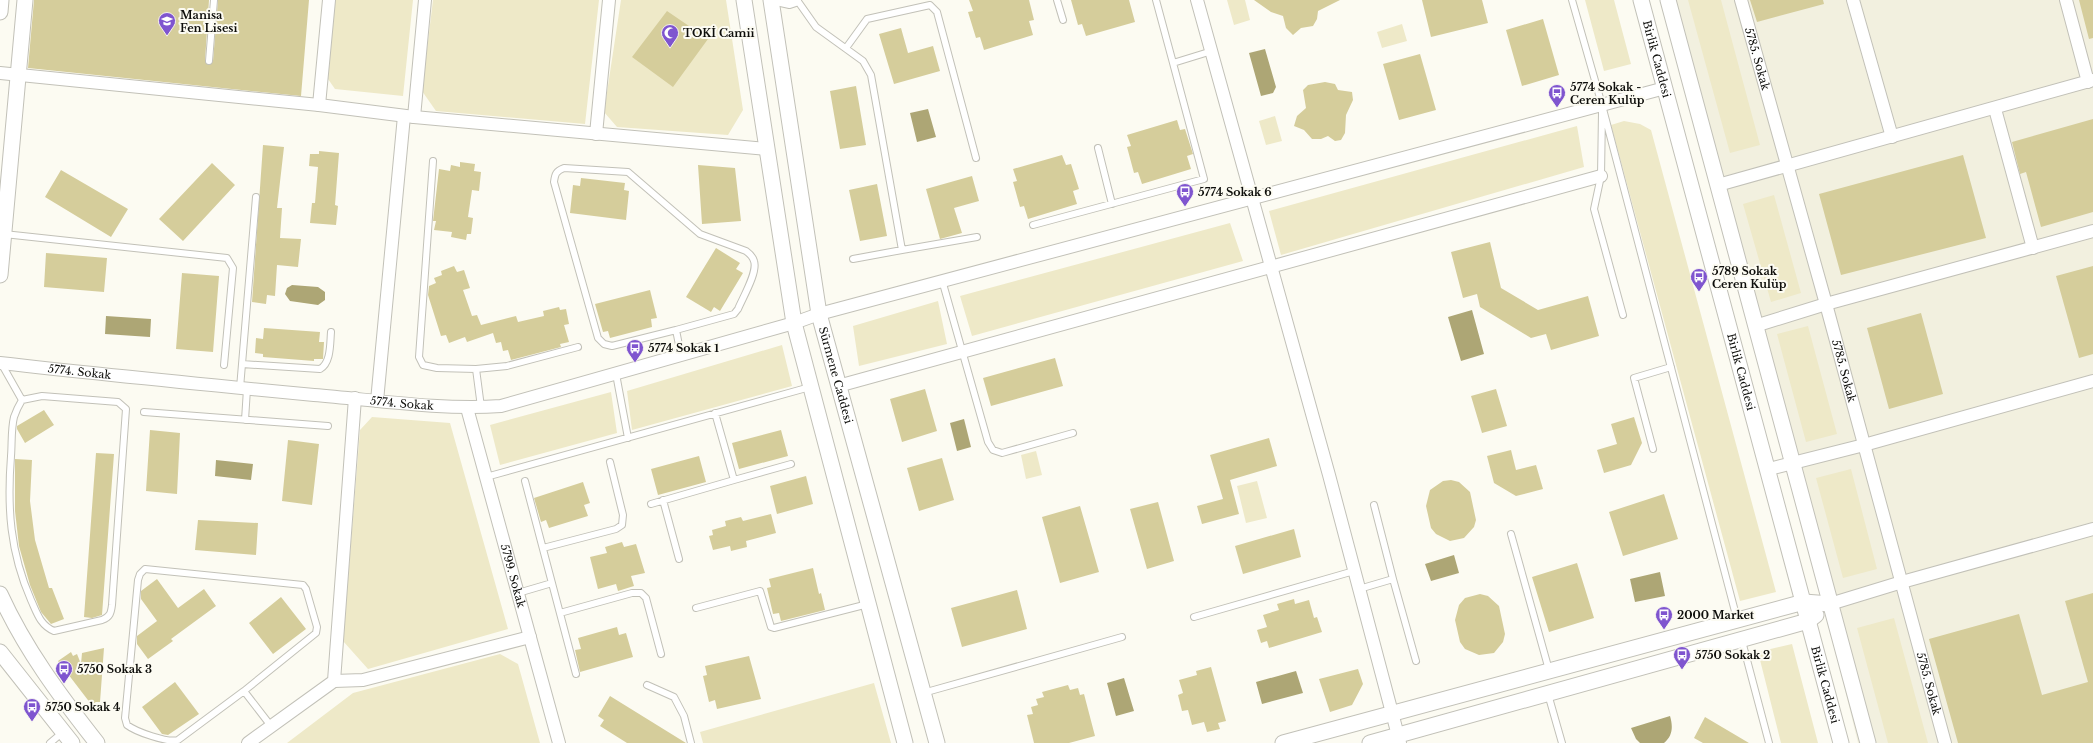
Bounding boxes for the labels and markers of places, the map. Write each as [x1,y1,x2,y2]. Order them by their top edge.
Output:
place label: Manisa Fen Lisesi [180,8,237,35]
school or university icon: Manisa Fen Lisesi [157,11,177,36]
mosque icon: TOKİ Camii [660,23,680,48]
place label: TOKİ Camii [683,25,754,40]
place label: 5774 Sokak - Ceren Kulüp [1570,80,1645,107]
bus stop icon: 5774 Sokak - Ceren Kulüp [1547,83,1567,108]
bus stop icon: 5774 Sokak 6 [1175,182,1195,207]
place label: 5774 Sokak 6 [1198,185,1272,199]
place label: 5789 Sokak Ceren Kulüp [1712,264,1787,291]
bus stop icon: 5789 Sokak Ceren Kulüp [1689,267,1709,292]
bus stop icon: 5774 Sokak 1 [625,338,645,363]
place label: 5774 Sokak 1 [648,341,719,355]
bus stop icon: 2000 Market [1654,605,1674,630]
place label: 2000 Market [1677,608,1755,622]
bus stop icon: 5750 Sokak 2 [1672,645,1692,670]
place label: 5750 Sokak 2 [1695,648,1770,662]
bus stop icon: 5750 Sokak 3 [54,659,74,684]
place label: 5750 Sokak 3 [77,662,152,676]
bus stop icon: 5750 Sokak 4 [22,697,42,722]
place label: 5750 Sokak 4 [45,700,120,714]

